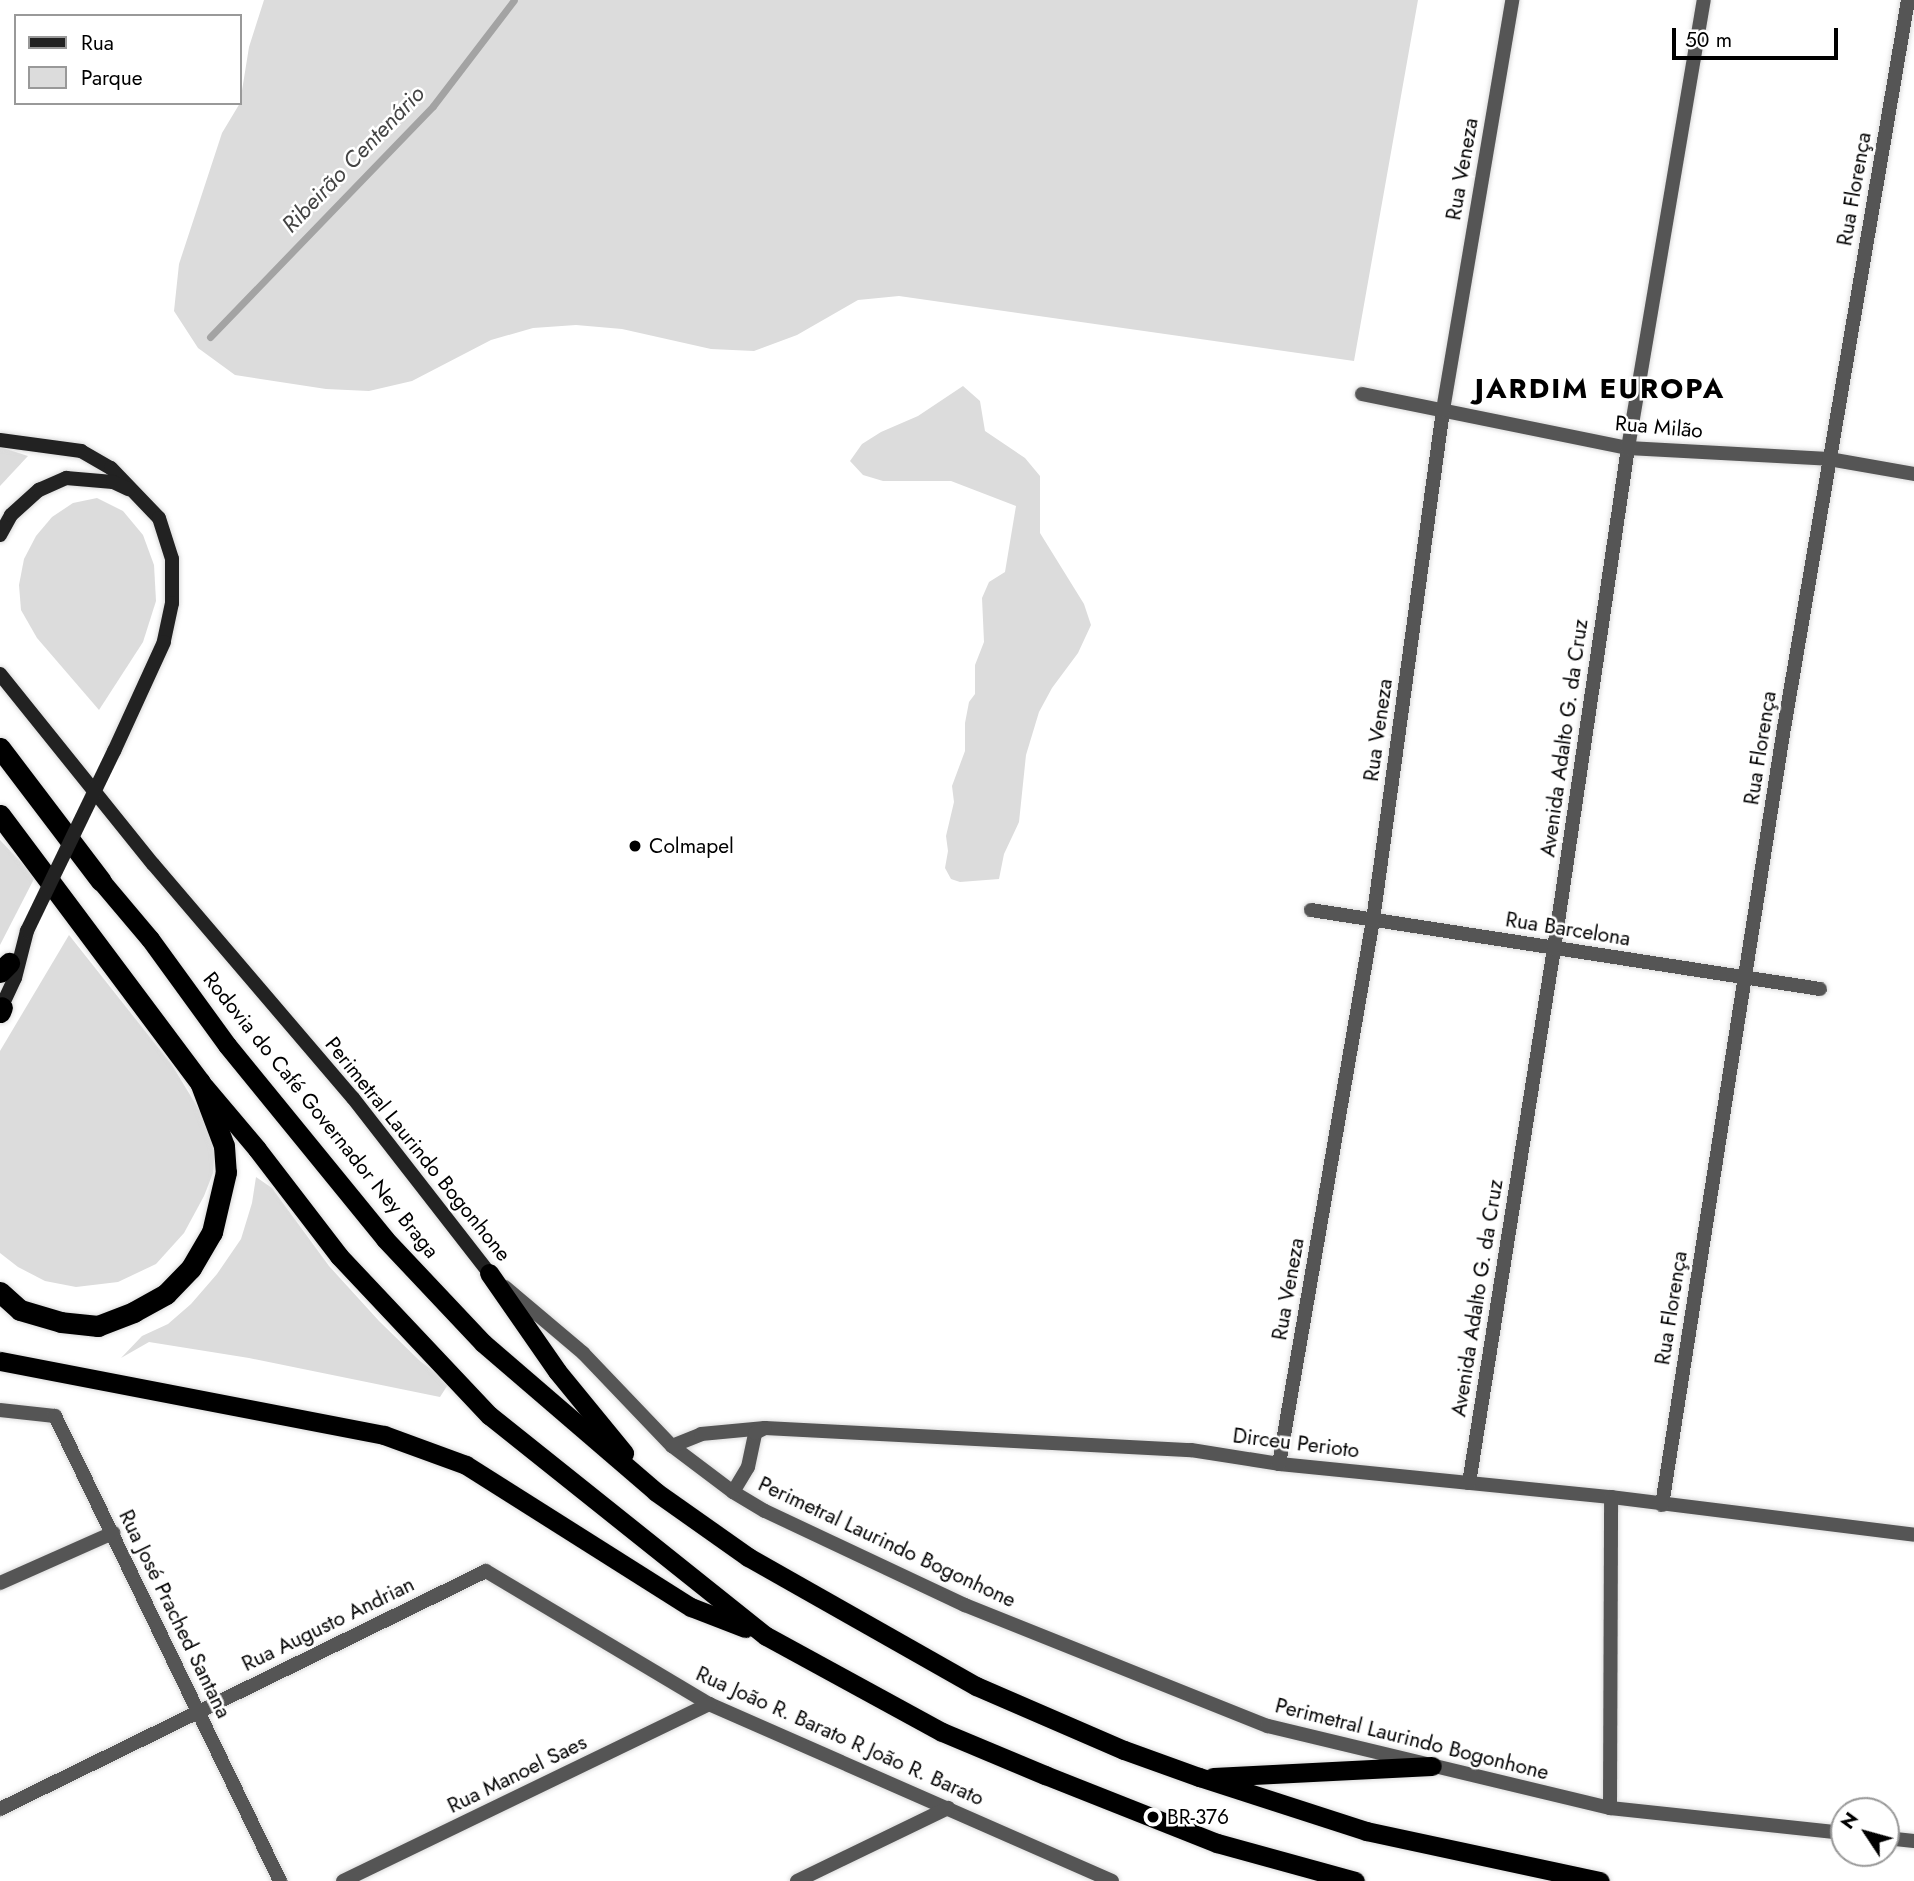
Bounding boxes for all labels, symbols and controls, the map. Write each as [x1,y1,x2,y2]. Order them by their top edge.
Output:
legend [14,14,242,105]
scale bar [1676,14,1842,58]
text: 50 m [1685,25,1732,55]
text: Rua [81,28,114,58]
text: Parque [81,63,143,93]
water label: Ribeirão Centenário [276,80,430,238]
street label: Rua Veneza [1441,116,1483,222]
street label: Rua Florença [1832,130,1876,248]
district label: JARDIM EUROPA [1476,372,1724,406]
street label: Rua Milão [1614,411,1704,443]
street label: Avenida Adalto G. da Cruz [1535,617,1593,859]
street label: Rua Veneza [1358,677,1398,783]
street label: Rua Florença [1739,689,1781,807]
place label: Colmapel [649,833,734,859]
marker: Colmapel [627,838,643,854]
street label: Rua Barcelona [1504,907,1632,951]
street label: Rodovia do Café Governador Ney Braga [198,967,444,1263]
street label: Perimetral Laurindo Bogonhone [320,1032,516,1266]
street label: Avenida Adalto G. da Cruz [1446,1178,1508,1418]
street label: Rua Veneza [1267,1236,1309,1342]
street label: Rua Florença [1650,1249,1692,1367]
street label: Dirceu Perioto [1231,1423,1361,1463]
street label: Perimetral Laurindo Bogonhone [754,1471,1020,1613]
street label: Rua José Prached Santana [114,1506,236,1722]
street label: Rua Augusto Andrian [238,1571,418,1677]
street label: Rua João R. Barato R João R. Barato [692,1661,988,1811]
street label: Perimetral Laurindo Bogonhone [1273,1693,1551,1785]
street label: Rua Manoel Saes [443,1729,591,1819]
north arrow [1830,1797,1900,1867]
place label: BR-376 [1167,1804,1229,1830]
text: N [1834,1806,1865,1835]
marker: BR-376 [1145,1809,1161,1825]

